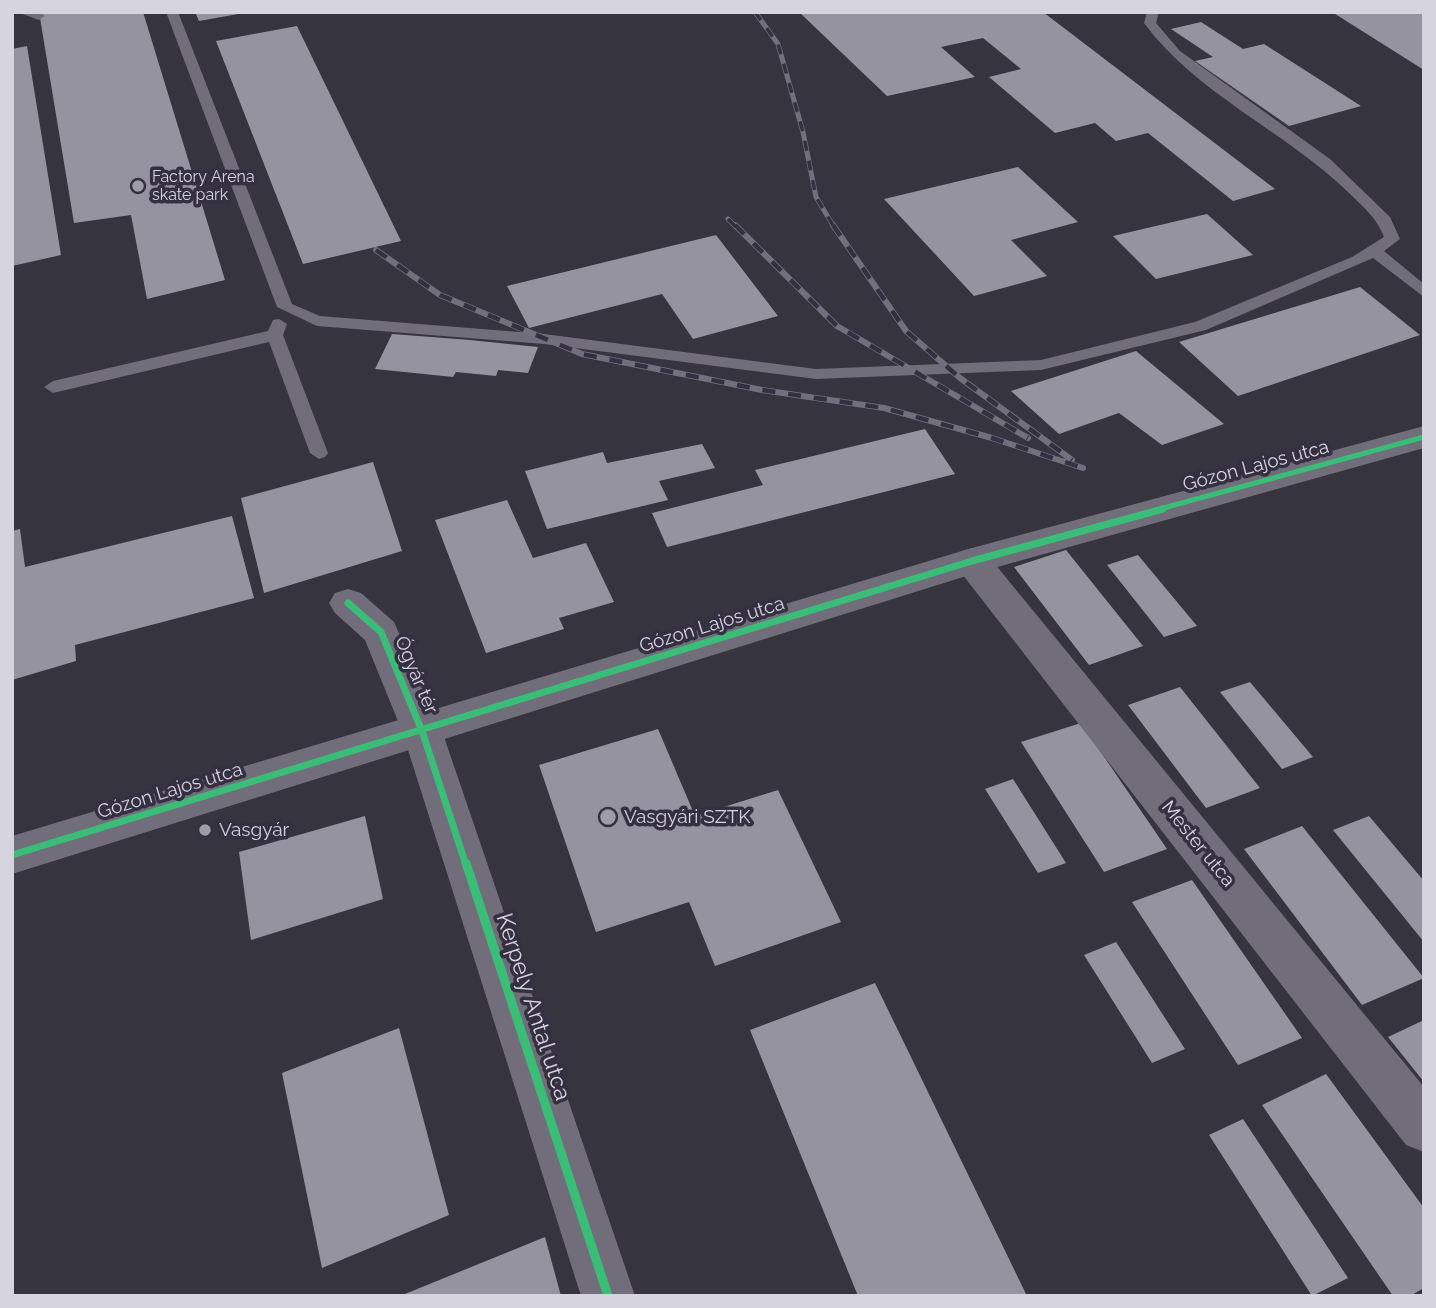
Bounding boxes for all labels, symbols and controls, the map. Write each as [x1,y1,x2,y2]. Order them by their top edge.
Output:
place label: Factory Arena skate park [152,167,255,205]
marker: Factory Arena skate park [130,178,146,194]
street label: Gózon Lajos utca [1180,436,1332,496]
street label: Gózon Lajos utca [637,592,787,658]
street label: Ógyár tér [389,633,443,717]
street label: Gózon Lajos utca [95,758,245,824]
street label: Mester utca [1156,796,1240,892]
place label: Vasgyári SZTK [624,806,751,828]
marker: Vasgyári SZTK [598,807,618,827]
place label: Vasgyár [219,819,289,841]
marker: Vasgyár [197,822,213,838]
street label: Kerpely Antal utca [490,910,576,1104]

